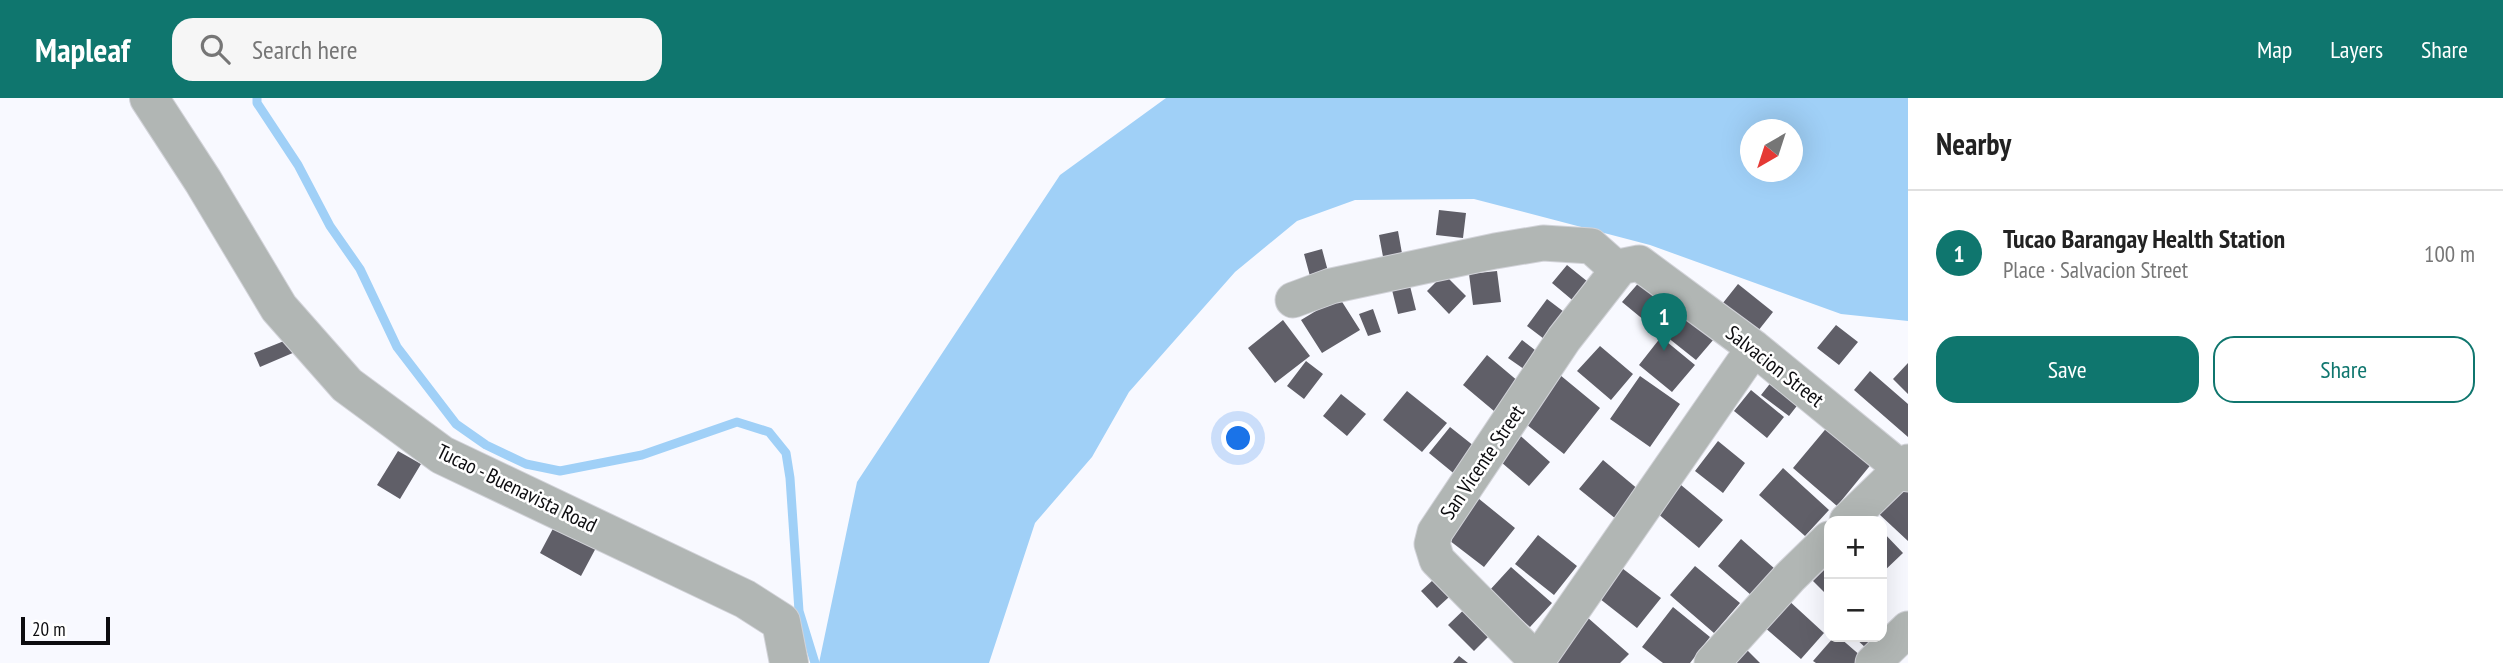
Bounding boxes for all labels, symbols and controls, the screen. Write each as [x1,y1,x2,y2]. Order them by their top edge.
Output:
search box [172,18,662,81]
text: Mapleaf [35,28,130,71]
icon: search [196,30,234,68]
text: Search here [252,33,358,66]
text: Map [2257,34,2292,65]
text: Layers [2330,34,2383,65]
text: Share [2421,34,2468,65]
north arrow [1740,119,1803,182]
text: Nearby [1936,124,2011,163]
text: Tucao Barangay Health Station [2003,222,2285,255]
text: 1 [1954,239,1965,268]
text: 100 m [2424,239,2475,268]
text: Place · Salvacion Street [2003,255,2188,284]
pin: 1 [1641,293,1687,351]
street label: Salvacion Street [1721,319,1830,413]
button: Save [1936,336,2199,403]
button: Share [2213,336,2475,403]
street label: San Vicente Street [1434,400,1530,524]
your location [1221,421,1255,455]
street label: Tucao - Buenavista Road [433,438,601,538]
map controls [1824,516,1887,642]
button: + [1824,516,1887,579]
button: − [1824,579,1887,642]
scale bar [21,614,110,646]
text: 20 m [32,617,66,641]

